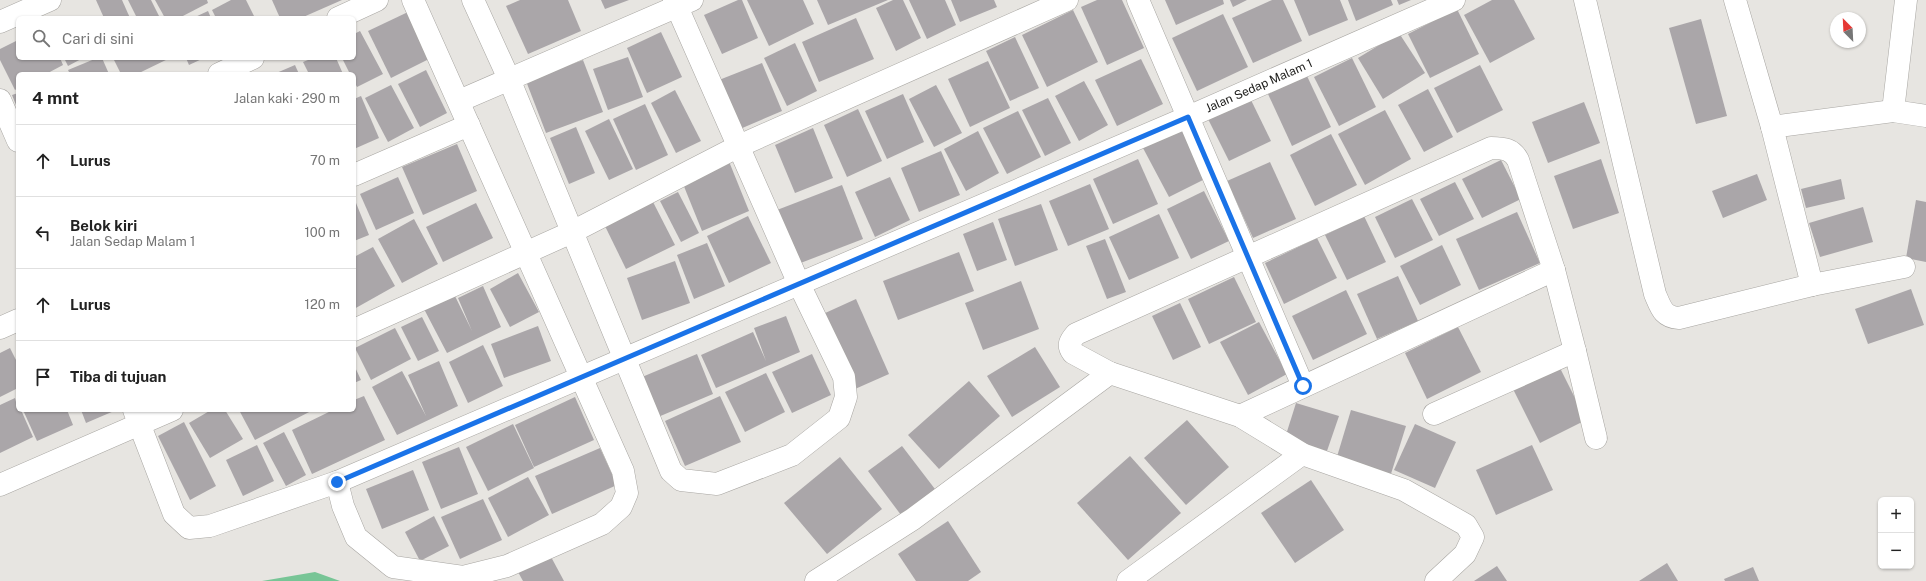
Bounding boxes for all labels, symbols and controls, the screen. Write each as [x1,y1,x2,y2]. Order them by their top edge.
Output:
north arrow [1830,12,1866,48]
search box [16,16,356,60]
icon: search [30,27,52,49]
text: Cari di sini [62,30,134,47]
street label: Jalan Sedap Malam 1 [1203,56,1315,115]
text: 4 mnt [32,88,79,108]
text: Jalan kaki · 290 m [234,91,340,106]
icon: ahead [32,150,54,172]
text: Lurus [70,152,111,169]
text: 70 m [310,153,340,168]
text: Belok kiri [70,217,137,234]
icon: left [32,222,54,244]
text: 100 m [304,225,340,240]
text: Jalan Sedap Malam 1 [70,234,195,249]
icon: ahead [32,294,54,316]
text: Lurus [70,296,111,313]
text: 120 m [305,297,340,312]
icon: arrive [32,366,54,388]
text: Tiba di tujuan [70,368,166,385]
route start [1294,377,1312,395]
route end [328,473,346,491]
map controls [1878,497,1914,569]
button: + [1878,497,1914,533]
button: − [1878,533,1914,569]

